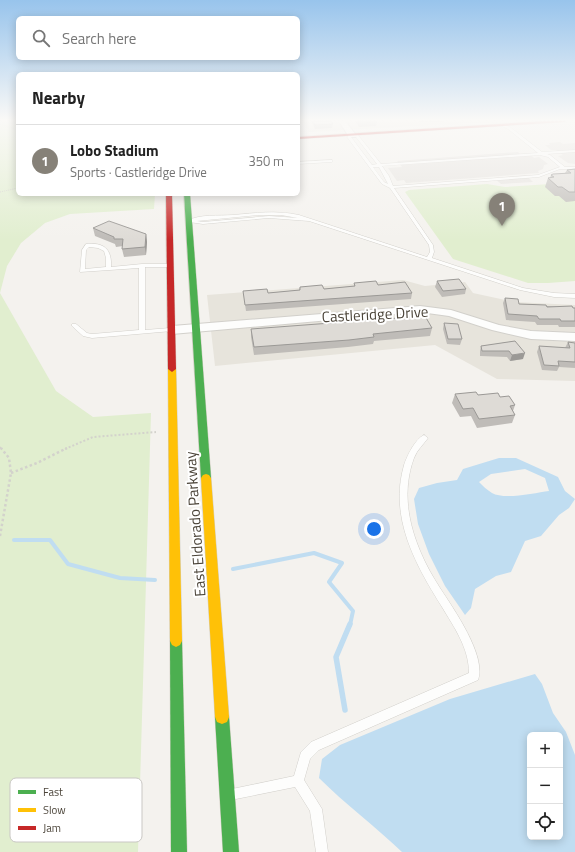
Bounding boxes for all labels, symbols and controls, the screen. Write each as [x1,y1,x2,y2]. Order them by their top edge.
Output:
search box [16,16,300,60]
icon: search [30,27,52,49]
text: Search here [62,27,136,50]
text: Nearby [32,85,85,111]
text: Lobo Stadium [70,139,159,162]
text: 1 [41,151,49,171]
text: 350 m [248,151,284,171]
text: Sports · Castleridge Drive [70,162,207,182]
pin: 1 [489,193,515,226]
street label: Castleridge Drive [321,300,429,328]
street label: East Eldorado Parkway [178,451,212,597]
your location [364,519,384,539]
map controls [527,732,563,840]
button: + [527,732,563,768]
button: − [527,768,563,804]
legend [10,778,142,842]
text: Fast [43,784,63,800]
text: Slow [43,802,66,818]
button: locate [527,804,563,840]
text: Jam [43,820,61,836]

